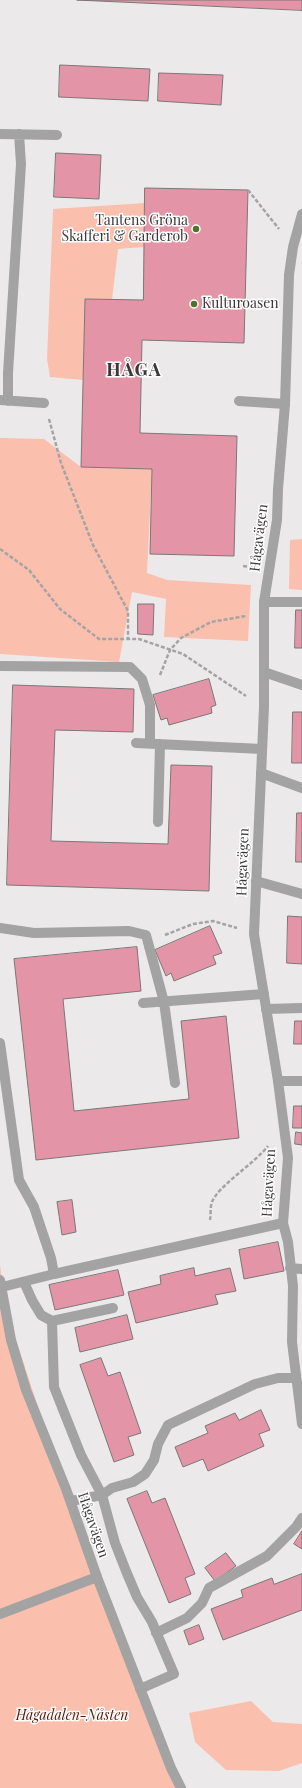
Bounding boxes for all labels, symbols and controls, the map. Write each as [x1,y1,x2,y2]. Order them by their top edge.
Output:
place label: Tantens Gröna Skafferi & Garderob [61,213,188,246]
marker: Tantens Gröna Skafferi & Garderob [191,224,201,234]
place label: Kulturoasen [202,296,279,312]
marker: Kulturoasen [189,299,199,309]
district label: HÅGA [106,359,162,381]
street label: Hågavägen [247,503,271,573]
street label: Hågavägen [233,828,253,896]
street label: Hågavägen [259,1149,279,1217]
street label: Hågavägen [74,1490,112,1560]
park label: Hågadalen-Nåsten [16,1708,128,1724]

